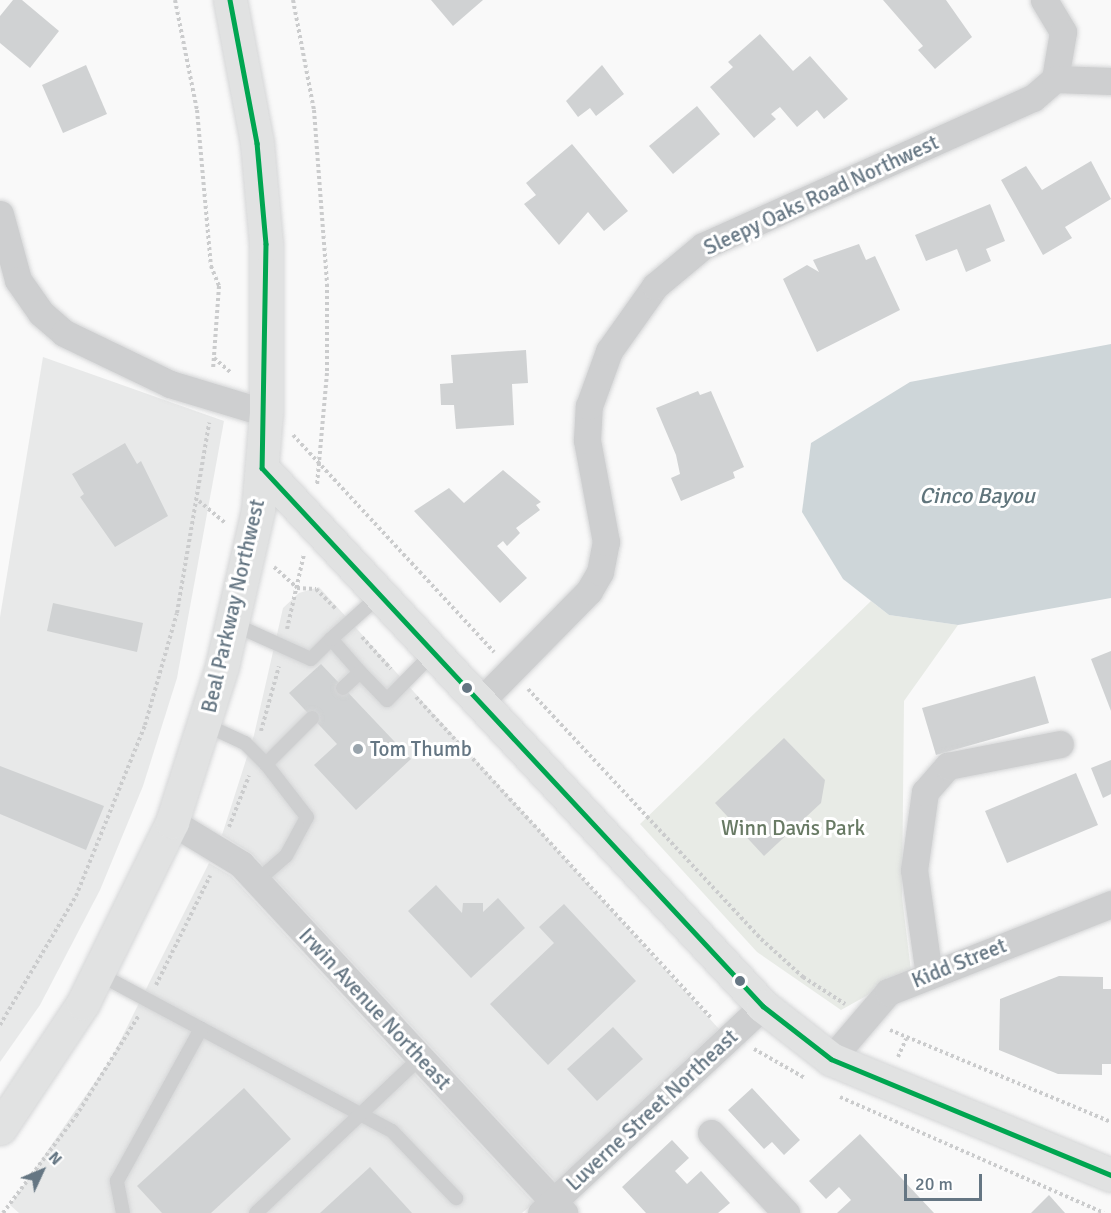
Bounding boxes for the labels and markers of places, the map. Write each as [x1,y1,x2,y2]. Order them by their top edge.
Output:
unlabelled marker [461,682,473,694]
place label: Tom Thumb [370,736,472,762]
marker: Tom Thumb [351,742,365,756]
unlabelled marker [734,975,746,987]

